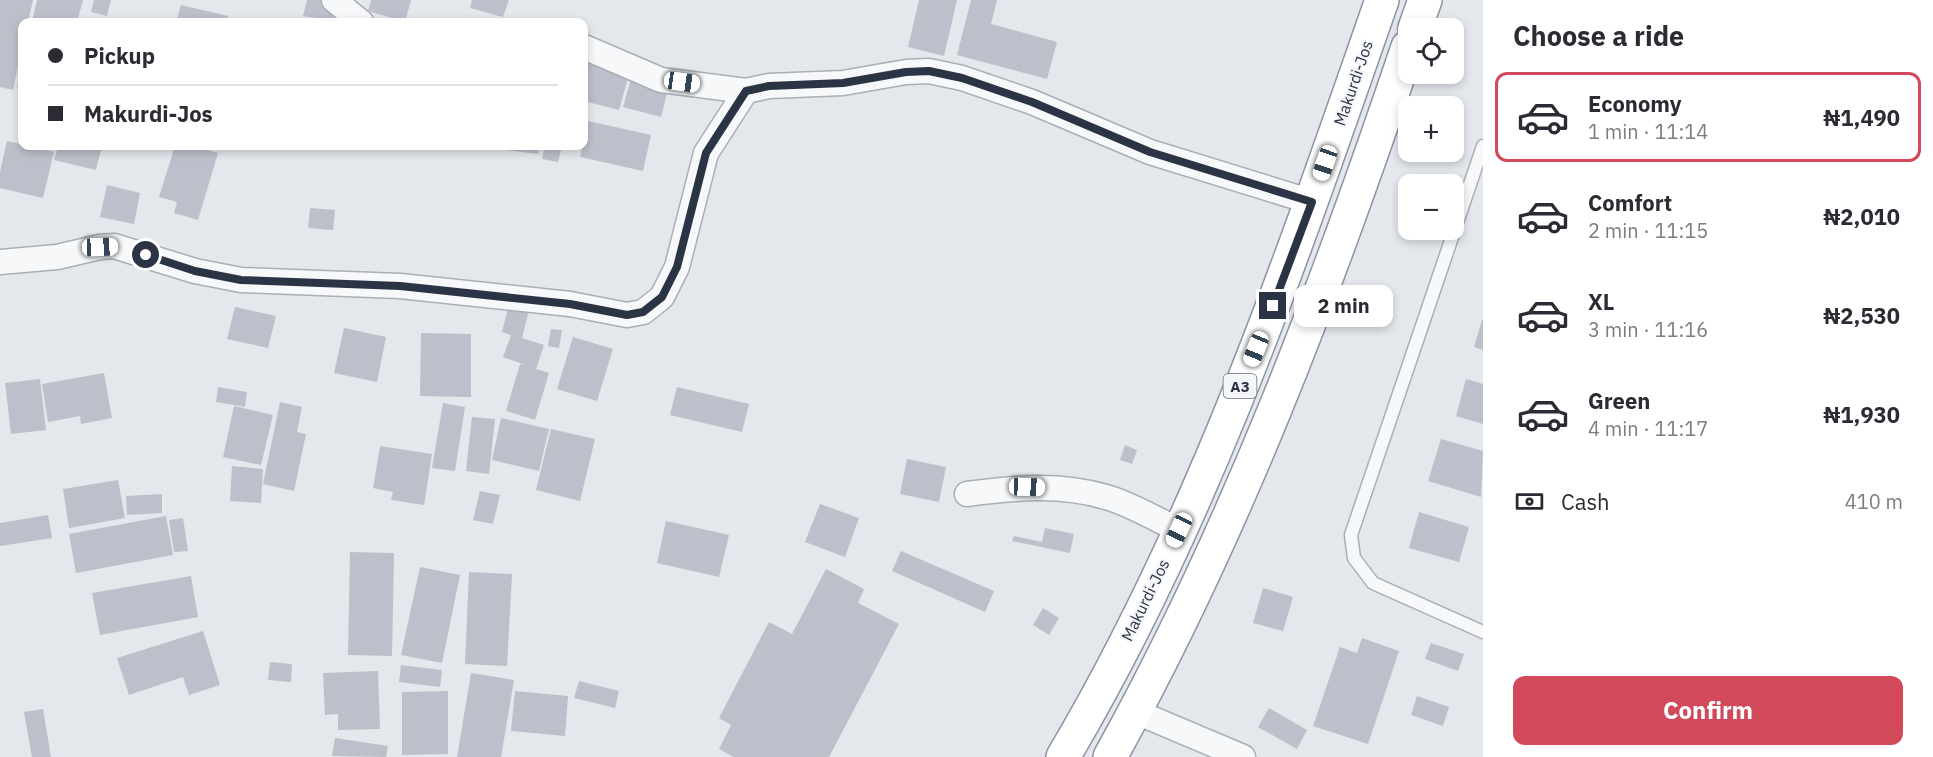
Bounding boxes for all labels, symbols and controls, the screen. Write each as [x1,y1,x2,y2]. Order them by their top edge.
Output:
map controls [1398,18,1464,240]
button: locate [1398,18,1464,84]
text: Choose a ride [1513,18,1684,53]
street label: Makurdi-Jos [1329,38,1377,128]
text: Pickup [84,41,155,70]
car [663,71,701,93]
text: Economy [1588,89,1682,118]
icon: car [1516,90,1570,144]
button: + [1398,96,1464,162]
text: Makurdi-Jos [84,99,213,128]
text: ₦1,490 [1823,103,1900,132]
text: 1 min · 11:14 [1588,118,1708,145]
car [1311,143,1339,183]
button: − [1398,174,1464,240]
text: Comfort [1588,188,1672,217]
icon: car [1516,189,1570,243]
text: ₦2,010 [1823,202,1900,231]
text: 2 min · 11:15 [1588,217,1708,244]
car [82,237,118,257]
route start [132,241,159,268]
callout: 2 min [1294,285,1393,327]
text: XL [1588,287,1614,316]
icon: car [1516,288,1570,342]
route end [1259,292,1286,319]
text: 2 min [1317,292,1370,319]
text: ₦2,530 [1823,301,1900,330]
text: 3 min · 11:16 [1588,316,1708,343]
car [1241,329,1271,369]
road number: A3 [1224,374,1256,398]
text: Green [1588,386,1650,415]
icon: car [1516,387,1570,441]
text: ₦1,930 [1823,400,1900,429]
text: 4 min · 11:17 [1588,415,1708,442]
car [1009,477,1045,497]
icon: cash [1513,485,1546,518]
text: Cash [1561,487,1610,516]
text: 410 m [1845,488,1903,515]
car [1163,510,1195,550]
street label: Makurdi-Jos [1117,556,1173,644]
button: Confirm [1513,676,1903,745]

